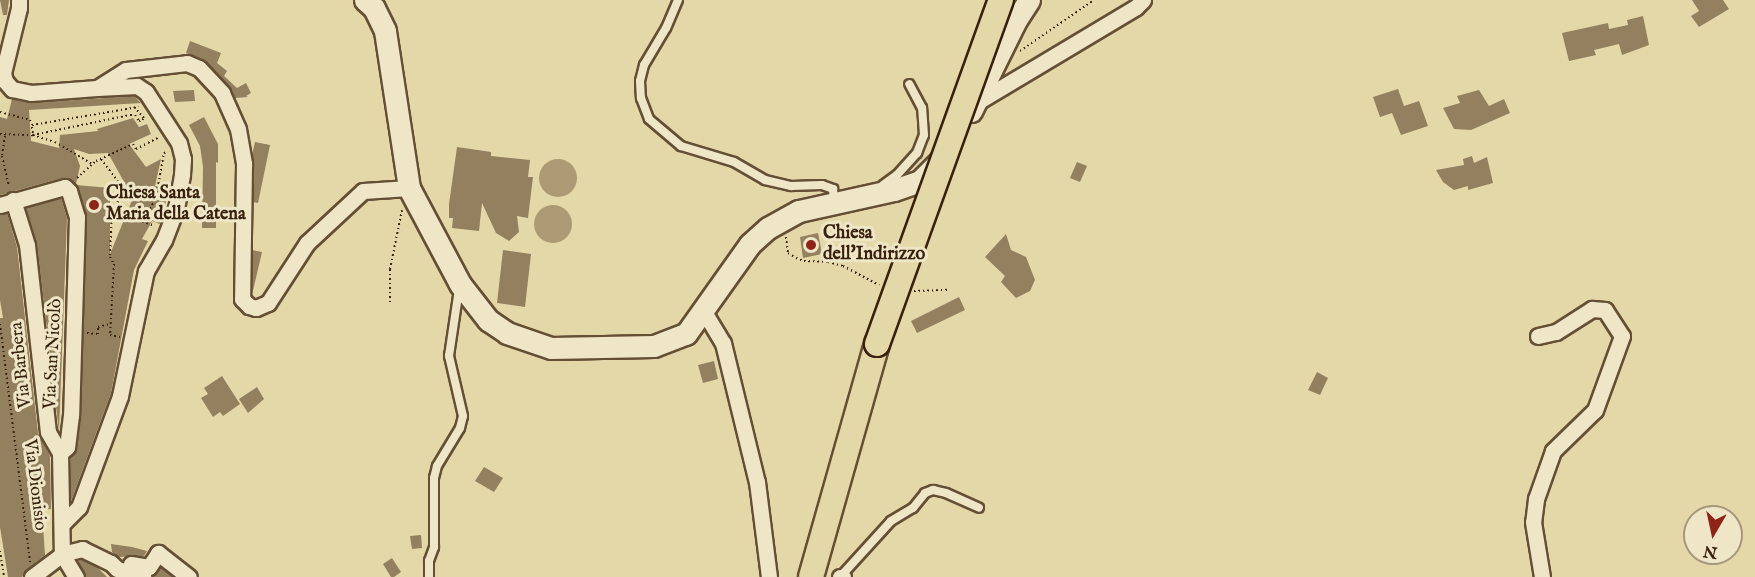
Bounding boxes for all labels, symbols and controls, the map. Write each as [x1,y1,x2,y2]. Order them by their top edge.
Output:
place label: Chiesa Santa Maria della Catena [106,184,246,226]
marker: Chiesa Santa Maria della Catena [87,198,101,212]
place label: Chiesa dell'Indirizzo [823,224,925,266]
marker: Chiesa dell'Indirizzo [804,238,818,252]
street label: Via San Nicolò [40,298,68,410]
street label: Via Barbera [7,321,37,409]
street label: Via Dionisio [18,438,50,532]
north arrow [1683,505,1743,565]
text: N [1702,540,1719,562]

